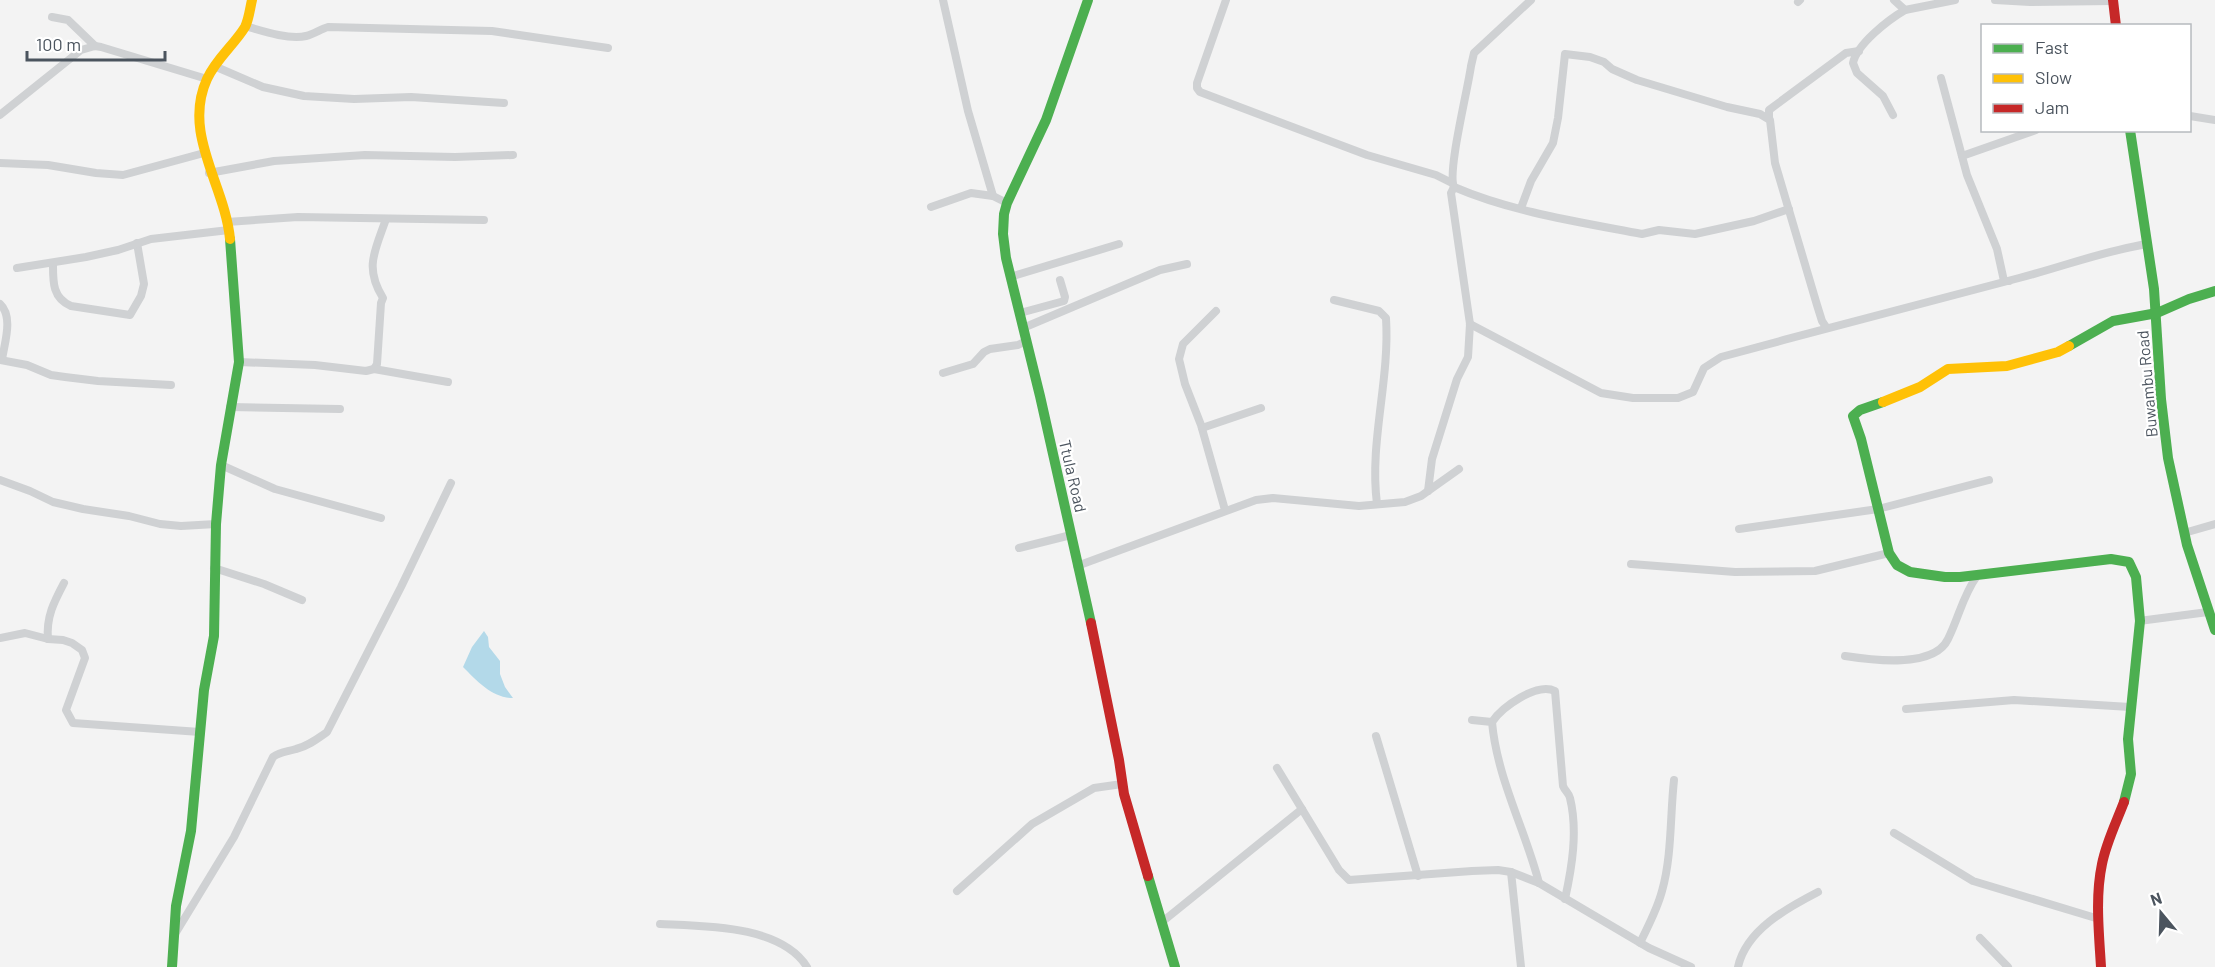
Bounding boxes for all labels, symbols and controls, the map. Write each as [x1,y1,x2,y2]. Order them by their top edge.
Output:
scale bar [27,24,165,62]
legend [1981,24,2191,132]
text: 100 m [36,33,81,55]
text: Fast [2035,36,2069,58]
text: Slow [2035,66,2072,88]
text: Jam [2035,96,2069,118]
street label: Buwambu Road [2132,330,2161,438]
street label: Ttula Road [1056,438,1091,514]
north arrow [2131,883,2191,943]
text: N [2148,888,2164,909]

